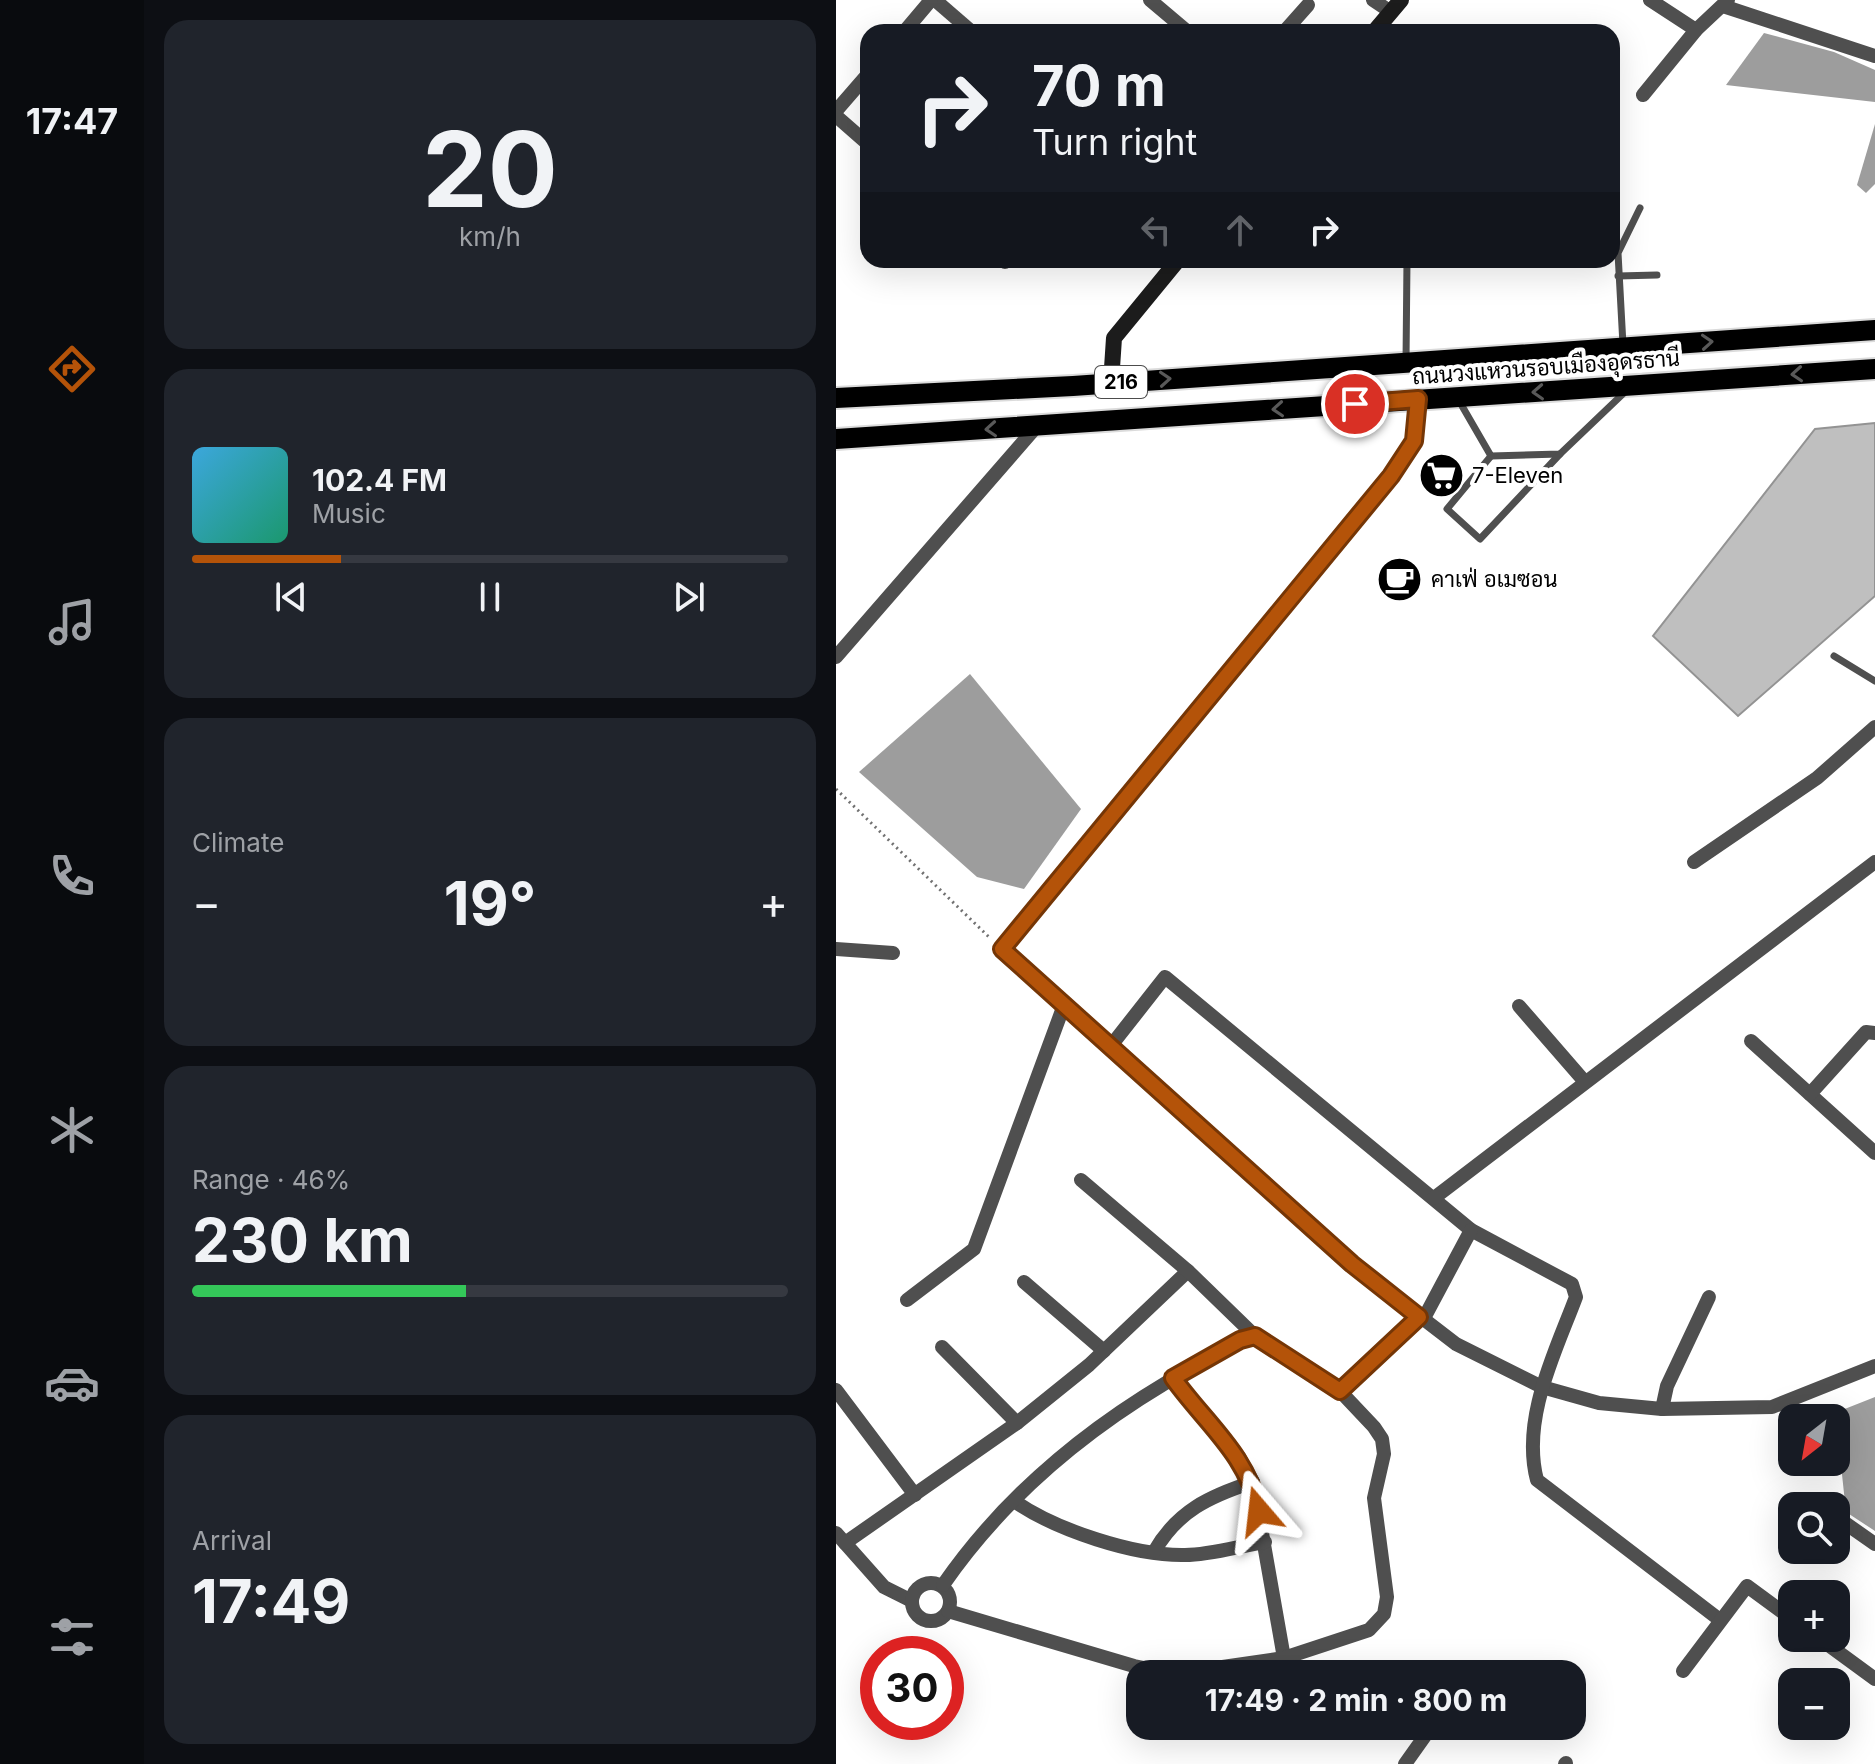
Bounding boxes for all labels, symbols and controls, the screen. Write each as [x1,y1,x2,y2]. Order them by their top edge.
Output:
text: 70 m [1032,52,1166,120]
icon: right [900,56,1004,160]
text: 17:47 [26,99,118,143]
text: 20 [422,106,558,232]
text: Turn right [1032,120,1197,164]
icon: left [1134,208,1178,252]
icon: ahead [1218,208,1262,252]
icon: right [1302,208,1346,252]
text: km/h [459,221,521,252]
one-way arrow [1701,334,1714,351]
icon: directions [44,341,100,397]
street label: ถนนวงแหวนรอบเมืองอุดรธานี [1411,345,1681,392]
one-way arrow [1790,365,1803,382]
road number: 216 [1095,366,1147,398]
pin [1321,370,1389,438]
one-way arrow [1159,371,1172,388]
icon: arrive [1333,382,1377,426]
one-way arrow [1531,383,1544,400]
one-way arrow [1271,400,1284,417]
one-way arrow [984,420,997,437]
supermarket icon: 7-Eleven [1417,451,1465,499]
text: 102.4 FM [312,462,447,498]
place label: 7-Eleven [1472,462,1563,488]
text: Music [312,498,386,529]
cafe icon: คาเฟ่ อเมซอน [1376,555,1424,603]
place label: คาเฟ่ อเมซอน [1431,566,1558,592]
icon: previous [269,575,313,619]
icon: pause [468,575,512,619]
icon: next [667,575,711,619]
icon: music [44,594,100,650]
text: Climate [192,827,284,858]
icon: phone [44,848,100,904]
text: 19° [444,867,536,939]
text: − [192,876,221,930]
text: + [759,876,788,930]
icon: climate [44,1102,100,1158]
text: Range · 46% [192,1164,350,1195]
text: 230 km [192,1204,413,1276]
icon: car [44,1355,100,1411]
north arrow [1778,1404,1850,1476]
map controls [1778,1404,1850,1740]
position arrow [1217,1469,1301,1553]
button: search [1778,1492,1850,1564]
text: Arrival [192,1525,272,1556]
text: 17:49 [192,1565,350,1637]
button: + [1778,1580,1850,1652]
icon: filters [44,1609,100,1665]
speed limit sign: 30 [860,1636,964,1740]
button: − [1778,1668,1850,1740]
text: 17:49 · 2 min · 800 m [1205,1682,1507,1718]

